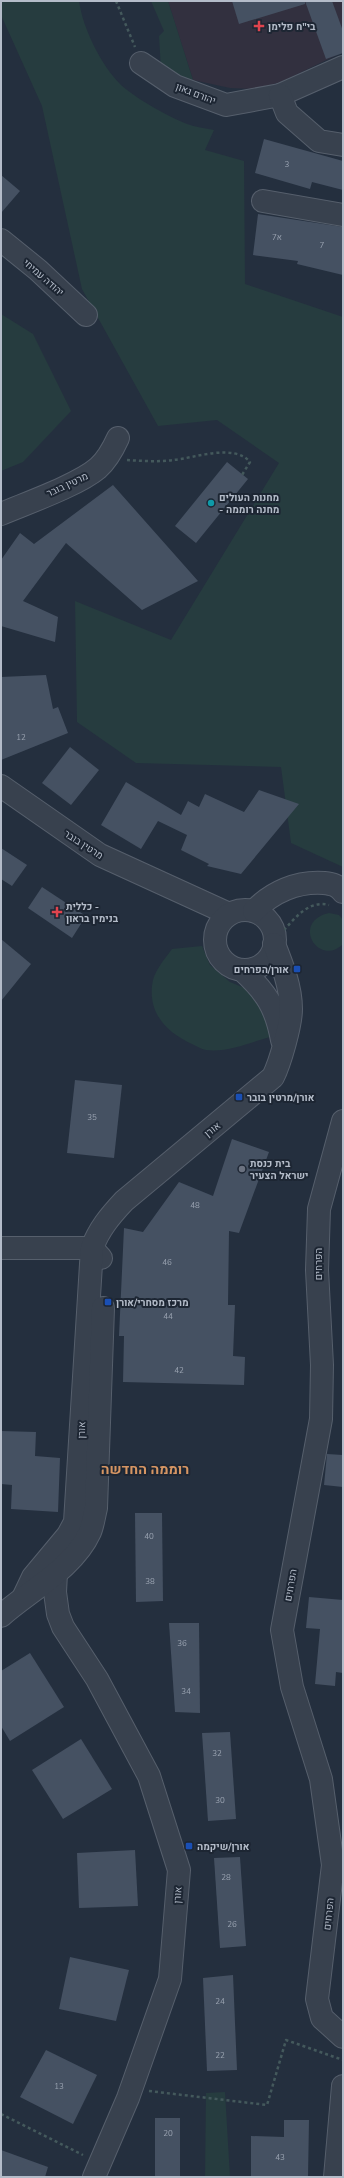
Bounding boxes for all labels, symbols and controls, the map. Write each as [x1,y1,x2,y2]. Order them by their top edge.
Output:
marker: בי"ח פלימן [253,20,265,32]
place label: בי"ח פלימן [268,20,316,34]
street label: יהורם גאון [174,80,218,108]
house number: 3 [285,159,290,170]
house number: 7א [272,232,282,243]
house number: 7 [320,240,325,251]
street label: יהודה עמיחי [20,256,67,299]
street label: מרטין בובר [44,469,90,501]
place label: מחנות העולים - מחנה רוממה [219,491,279,517]
marker: מחנות העולים - מחנה רוממה [206,498,216,508]
house number: 12 [16,732,26,743]
street label: מרטין בובר [61,827,106,863]
place label: כללית - בנימין בראון [66,900,119,926]
marker: כללית - בנימין בראון [51,906,63,918]
place label: אורן/הפרחים [234,963,289,977]
marker: אורן/הפרחים [292,964,302,974]
place label: אורן/מרטין בובר [247,1091,315,1105]
marker: אורן/מרטין בובר [234,1092,244,1102]
house number: 35 [87,1112,97,1123]
street label: אורן [202,1119,224,1141]
place label: בית כנסת ישראל הצעיר [250,1157,308,1183]
marker: בית כנסת ישראל הצעיר [237,1164,247,1174]
house number: 48 [190,1200,200,1211]
street label: הפרחים [312,1248,326,1280]
house number: 46 [162,1257,172,1268]
place label: מרכז מסחרי/אורן [116,1296,189,1310]
marker: מרכז מסחרי/אורן [103,1297,113,1307]
house number: 44 [163,1311,173,1322]
house number: 42 [174,1365,184,1376]
street label: אורן [75,1421,89,1439]
district label: רוממה החדשה [101,1460,189,1479]
house number: 40 [144,1531,154,1542]
street label: הפרחים [281,1568,301,1602]
house number: 38 [145,1576,155,1587]
house number: 36 [177,1638,187,1649]
house number: 34 [181,1686,191,1697]
house number: 32 [212,1748,222,1759]
house number: 30 [215,1795,225,1806]
place label: אורן/שיקמה [197,1840,250,1854]
marker: אורן/שיקמה [184,1841,194,1851]
house number: 28 [221,1872,231,1883]
street label: אורן [170,1886,186,1904]
street label: הפרחים [320,1897,338,1931]
house number: 26 [227,1919,237,1930]
house number: 24 [215,1996,225,2007]
house number: 22 [215,2050,225,2061]
house number: 13 [54,2081,64,2092]
house number: 20 [163,2128,173,2139]
house number: 43 [275,2152,285,2163]

